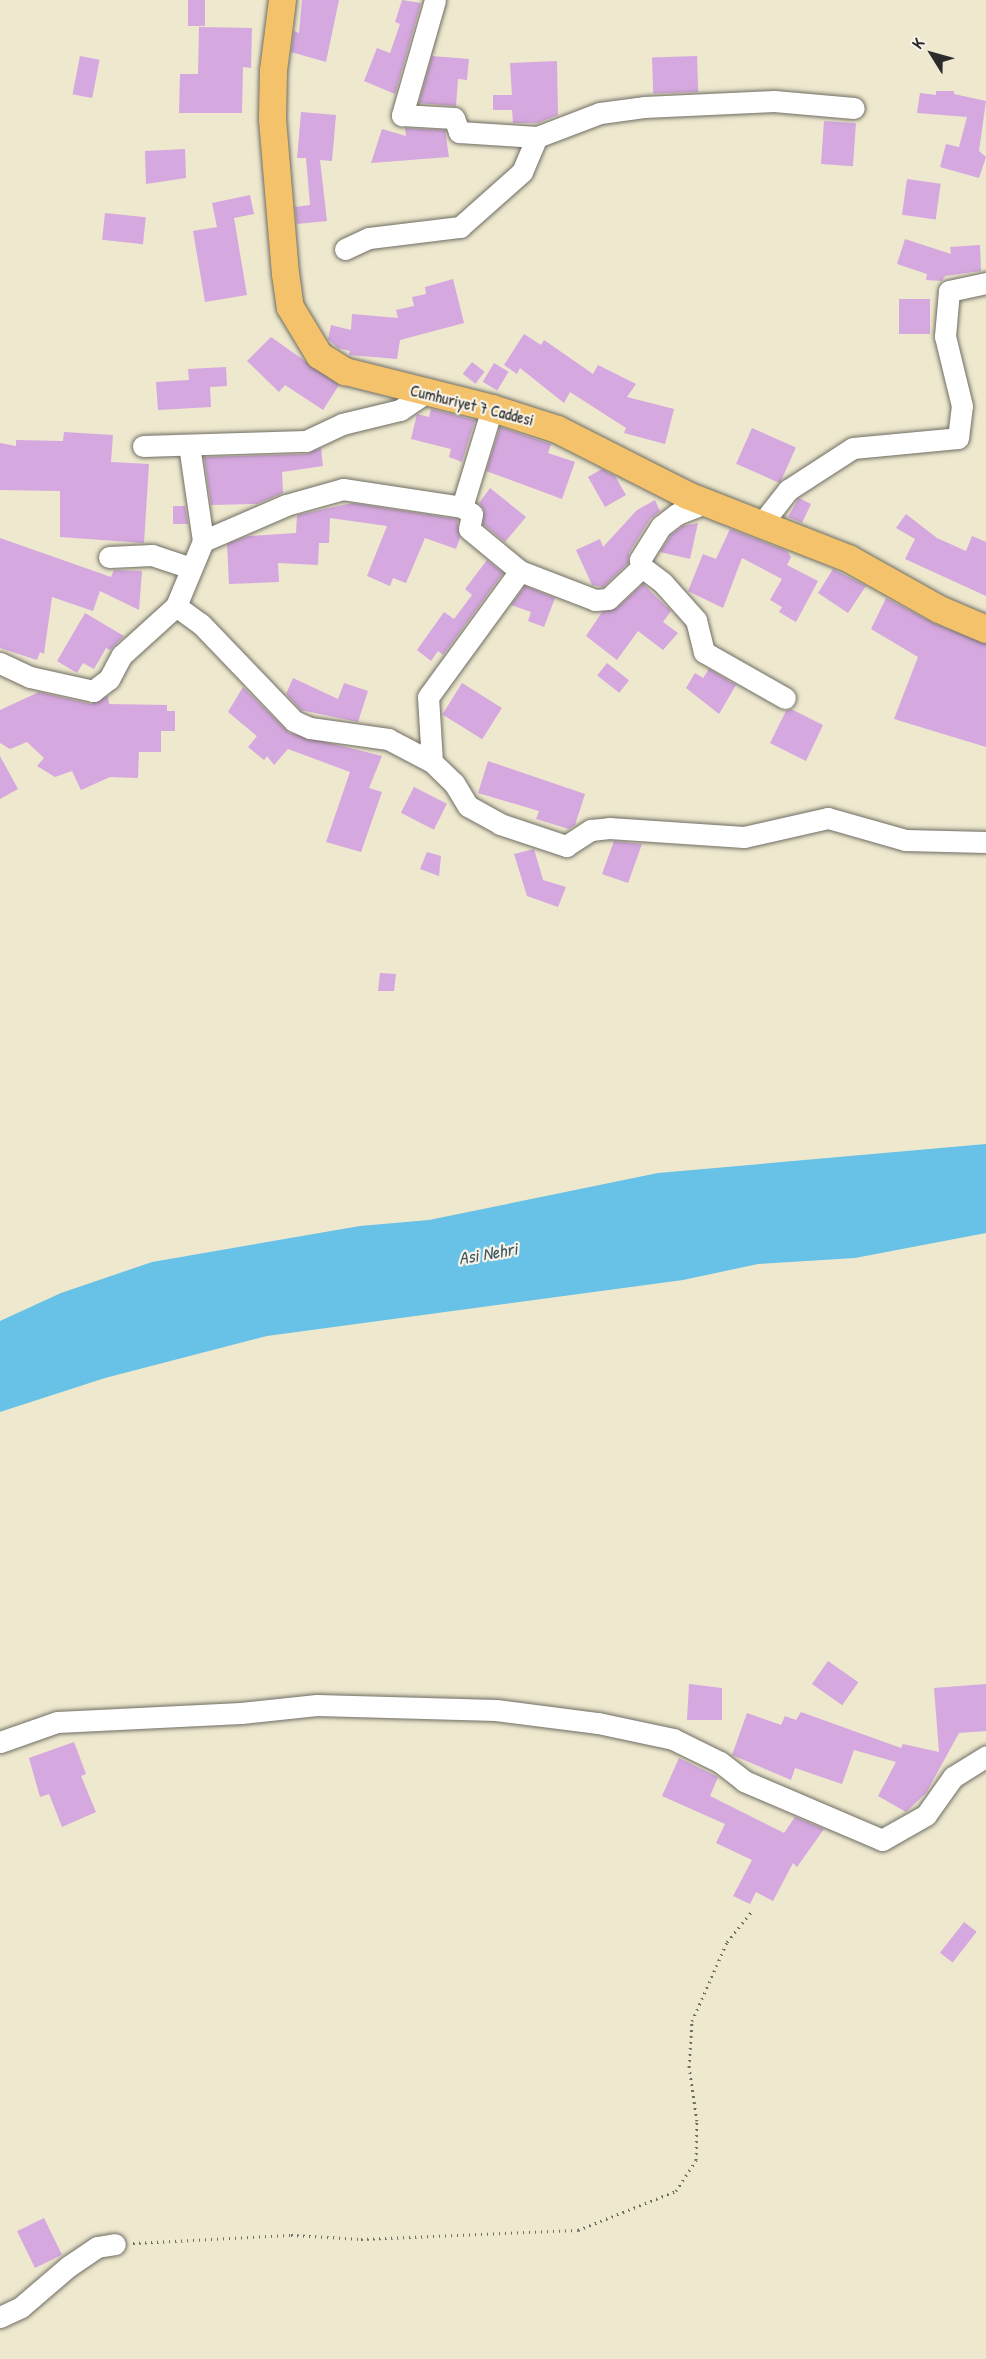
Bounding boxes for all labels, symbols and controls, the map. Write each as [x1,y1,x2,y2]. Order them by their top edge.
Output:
north arrow [902,24,962,84]
text: K [906,33,929,53]
street label: Cumhuriyet 7 Caddesi [408,380,536,430]
water label: Asi Nehri [457,1238,519,1270]

